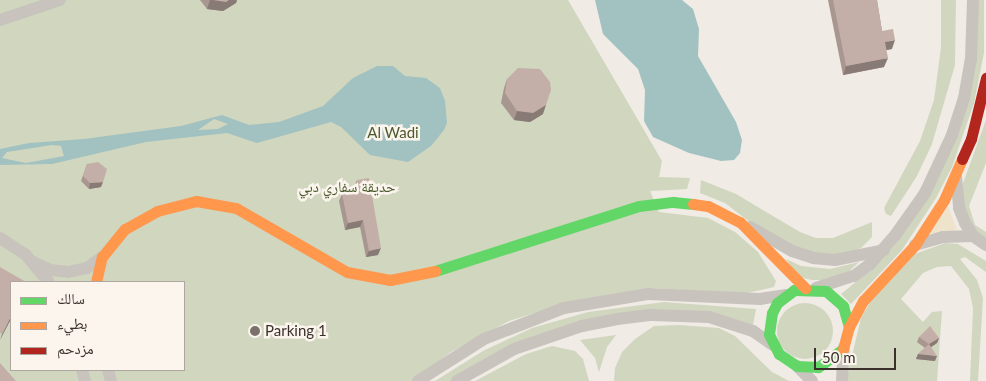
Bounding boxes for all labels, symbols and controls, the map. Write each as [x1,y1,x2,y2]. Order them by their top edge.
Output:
park label: Al Wadi [367,124,419,142]
park label: حديقة سفاري دبي [298,178,396,196]
legend [10,281,185,371]
text: سالك [57,289,85,307]
text: بطيء [57,314,87,332]
place label: Parking 1 [265,322,327,340]
marker: Parking 1 [249,325,261,337]
scale bar [816,338,898,370]
text: مزدحم [57,339,94,357]
text: 50 m [822,348,856,366]

